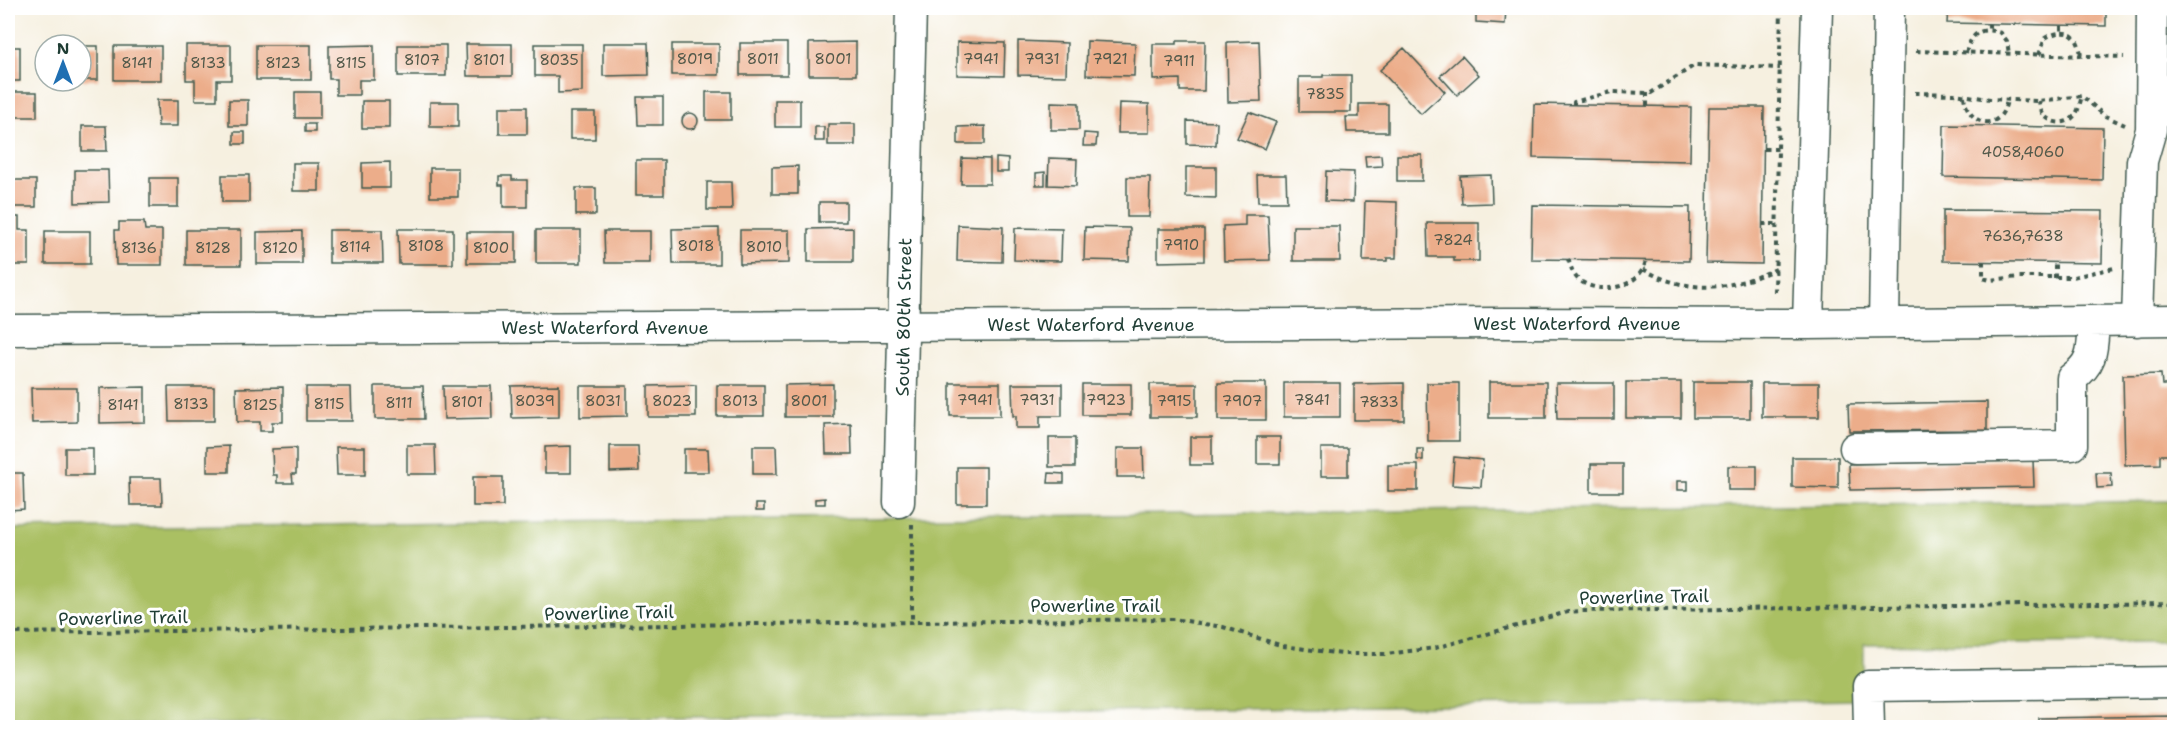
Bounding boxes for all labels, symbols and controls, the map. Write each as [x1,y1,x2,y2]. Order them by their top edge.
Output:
north arrow [33,33,93,93]
text: N [57,38,69,59]
house number: 8019 [677,49,713,69]
house number: 8011 [747,49,779,69]
house number: 8001 [815,49,851,69]
house number: 7941 [963,49,999,69]
house number: 7931 [1024,49,1060,69]
house number: 7921 [1092,49,1128,69]
house number: 8107 [404,50,440,70]
house number: 8101 [473,50,505,70]
house number: 8035 [539,50,579,70]
house number: 7911 [1163,51,1195,71]
house number: 8141 [121,53,153,73]
house number: 8133 [190,53,226,73]
house number: 8123 [265,53,301,73]
house number: 8115 [336,53,366,73]
house number: 7835 [1306,84,1344,104]
house number: 4058,4060 [1982,142,2064,162]
house number: 7636,7638 [1982,226,2064,246]
house number: 7824 [1433,230,1473,250]
house number: 7910 [1163,235,1199,255]
house number: 8108 [408,236,444,256]
house number: 8018 [678,236,714,256]
house number: 8114 [339,237,371,257]
house number: 8010 [746,237,782,257]
street label: South 80th Street [891,237,917,397]
house number: 8136 [121,238,157,258]
house number: 8128 [195,238,231,258]
house number: 8120 [262,238,298,258]
house number: 8100 [473,238,509,258]
street label: West Waterford Avenue [1473,312,1681,336]
street label: West Waterford Avenue [987,313,1195,337]
street label: West Waterford Avenue [501,316,709,340]
house number: 7941 [957,390,993,410]
house number: 7931 [1019,390,1055,410]
house number: 7923 [1086,390,1126,410]
house number: 7841 [1294,390,1330,410]
house number: 8039 [515,391,555,411]
house number: 8031 [585,391,621,411]
house number: 8023 [652,391,692,411]
house number: 8013 [722,391,758,411]
house number: 8001 [791,391,827,411]
house number: 7915 [1156,391,1192,411]
house number: 7907 [1222,391,1262,411]
house number: 8101 [451,392,483,412]
house number: 7833 [1359,392,1399,412]
house number: 8111 [385,393,413,413]
house number: 8133 [173,394,209,414]
house number: 8115 [314,394,344,414]
house number: 8141 [107,395,139,415]
house number: 8125 [243,395,277,415]
street label: Powerline Trail [1579,584,1710,610]
street label: Powerline Trail [1030,594,1160,618]
street label: Powerline Trail [544,600,675,626]
street label: Powerline Trail [58,605,189,631]

